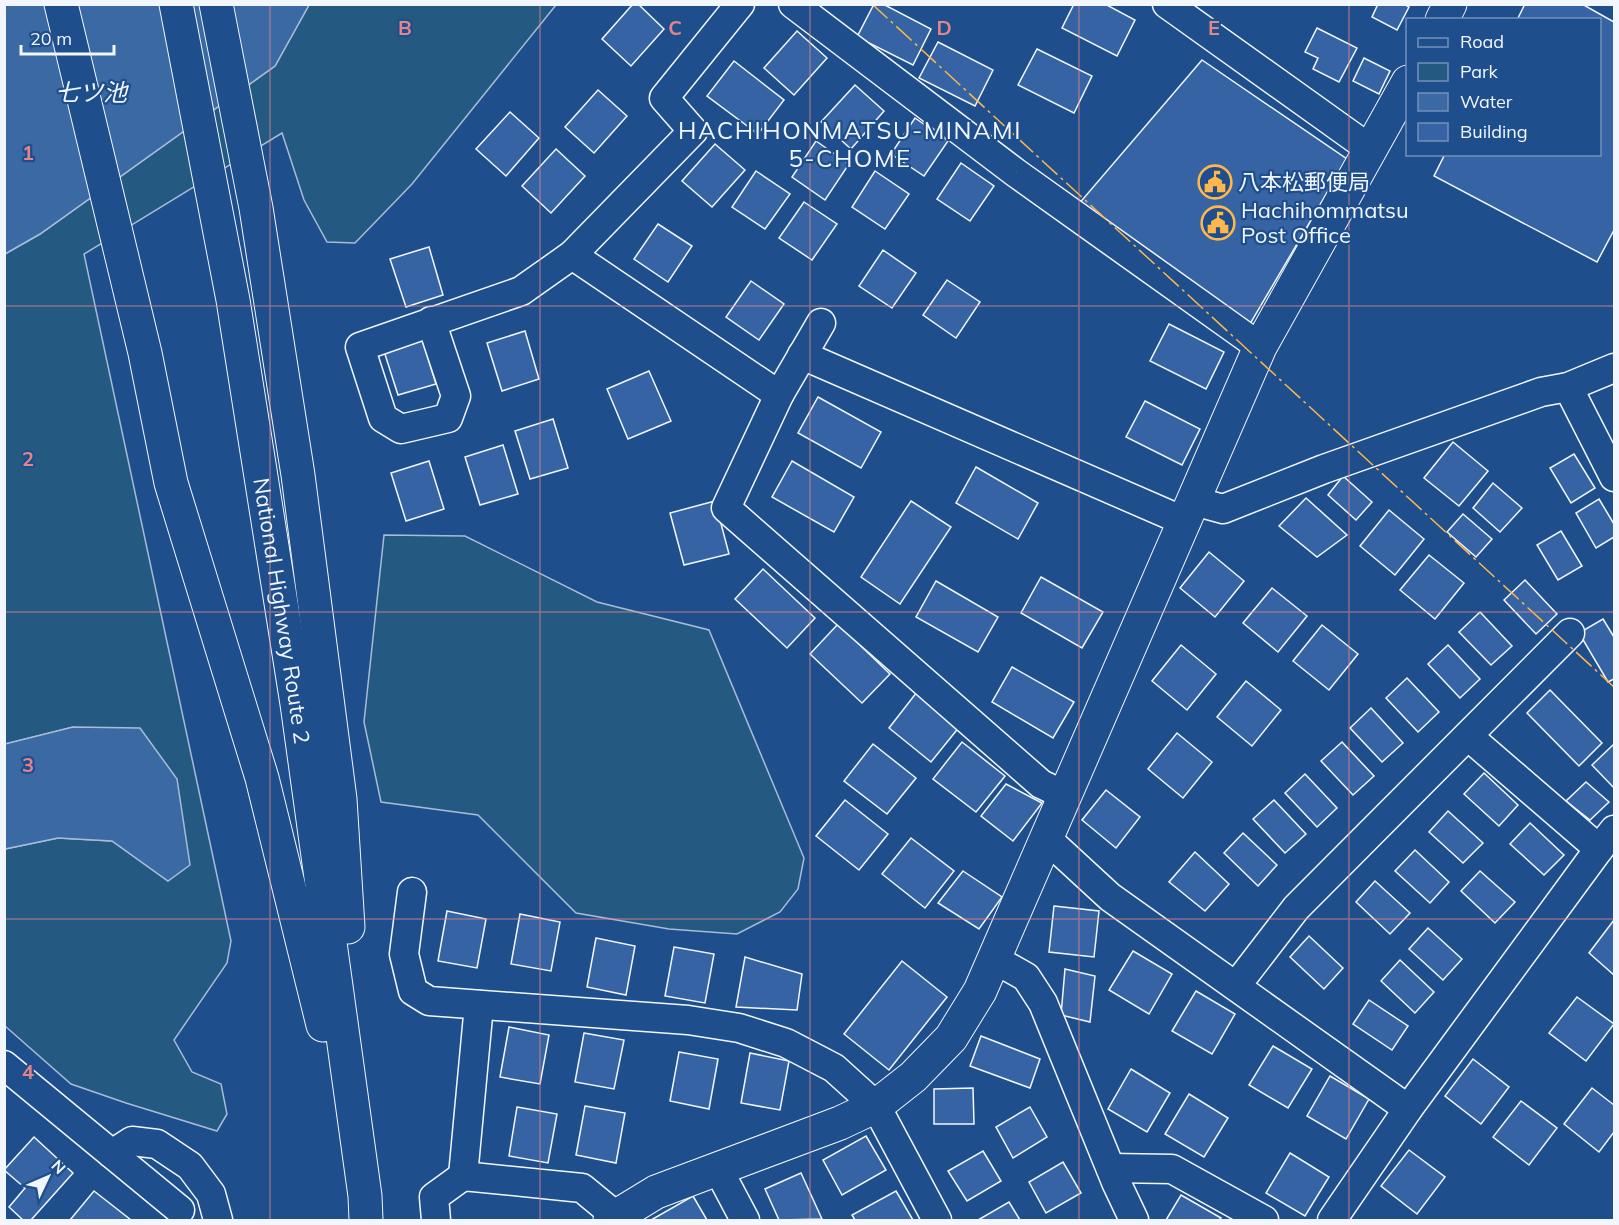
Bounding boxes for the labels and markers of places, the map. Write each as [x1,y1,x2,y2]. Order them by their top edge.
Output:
public building icon: 八本松郵便局 [1197,164,1233,200]
place label: 八本松郵便局 [1238,168,1370,196]
place label: Hachihommatsu Post Office [1241,196,1409,249]
public building icon: Hachihommatsu Post Office [1200,205,1236,241]

